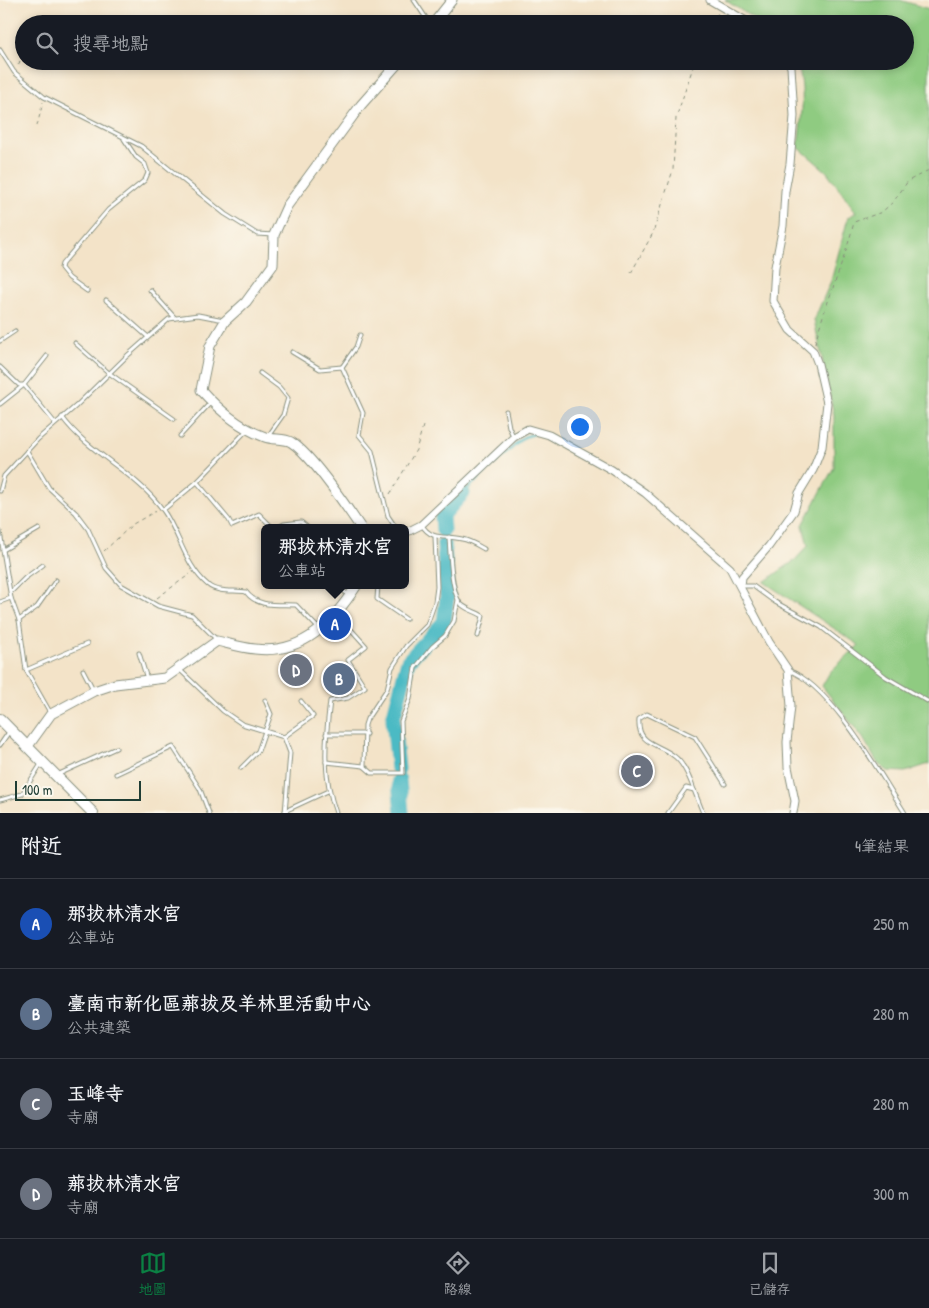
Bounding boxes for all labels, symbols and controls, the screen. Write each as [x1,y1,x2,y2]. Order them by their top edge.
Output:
search box [15,15,914,70]
icon: search [33,29,61,57]
text: 搜尋地點 [73,30,149,56]
your location [567,414,593,440]
popup [261,524,409,589]
text: 那拔林清水宮 [278,533,392,559]
text: 公車站 [278,559,326,581]
pin: A [319,605,351,643]
pin: D [280,651,312,689]
pin: B [323,660,355,698]
pin: C [621,752,653,790]
scale bar [15,778,141,801]
text: 100 m [22,780,52,799]
text: 附近 [20,831,62,860]
text: 4筆結果 [855,835,909,857]
text: 那拔林清水宮 [67,900,181,926]
text: A [32,913,40,935]
text: 250 m [873,913,909,935]
text: 公車站 [67,926,115,948]
text: 臺南市新化區𦰡拔及羊林里活動中心 [67,990,371,1016]
text: B [32,1003,40,1025]
text: 280 m [873,1003,909,1025]
text: 公共建築 [67,1016,131,1038]
text: 玉峰寺 [67,1080,124,1106]
text: C [32,1093,40,1115]
text: 280 m [873,1093,909,1115]
text: 寺廟 [67,1106,99,1128]
text: 𦰡拔林清水宮 [67,1170,181,1196]
text: D [32,1183,40,1205]
text: 300 m [873,1183,909,1205]
text: 寺廟 [67,1196,99,1218]
tab: 地圖 [139,1249,167,1298]
tab: 路線 [444,1249,472,1298]
tab: 已儲存 [749,1249,791,1298]

